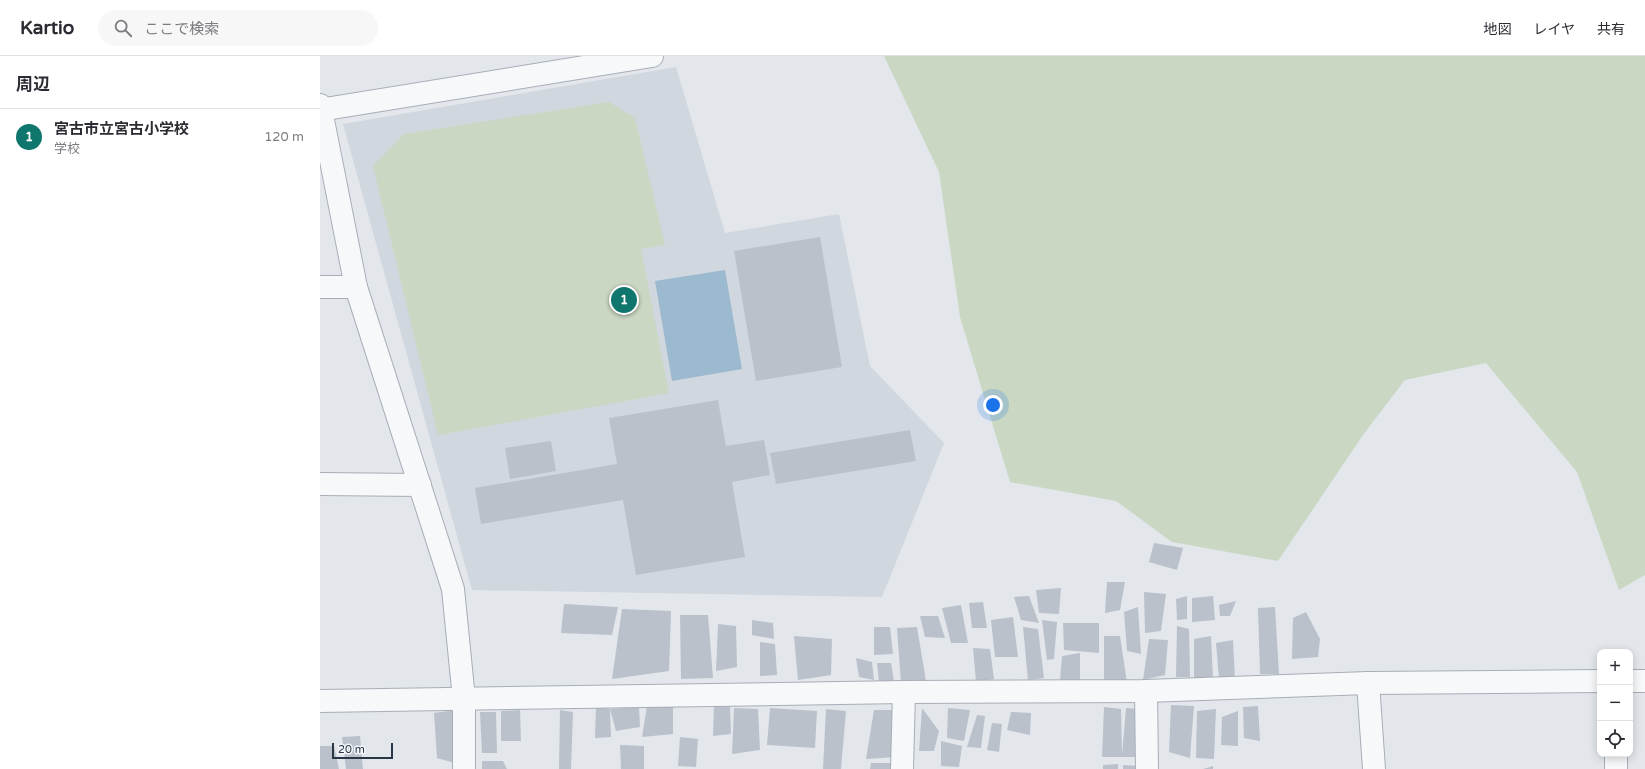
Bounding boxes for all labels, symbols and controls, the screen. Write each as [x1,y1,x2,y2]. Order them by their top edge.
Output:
search box [98,10,378,46]
text: Kartio [20,17,74,39]
icon: search [112,17,134,39]
text: ここで検索 [144,20,219,38]
text: 地図 [1483,21,1511,38]
text: レイヤ [1533,21,1575,38]
text: 共有 [1597,21,1625,38]
text: 周辺 [16,74,50,95]
text: 宮古市立宮古小学校 [54,120,189,138]
text: 1 [25,129,33,145]
text: 120 m [264,129,304,145]
text: 学校 [54,141,80,157]
pin: 1 [611,285,637,315]
your location [983,395,1003,415]
map controls [1597,649,1633,757]
button: + [1597,649,1633,685]
button: − [1597,685,1633,721]
button: locate [1597,721,1633,757]
scale bar [332,741,393,760]
text: 20 m [338,743,365,756]

